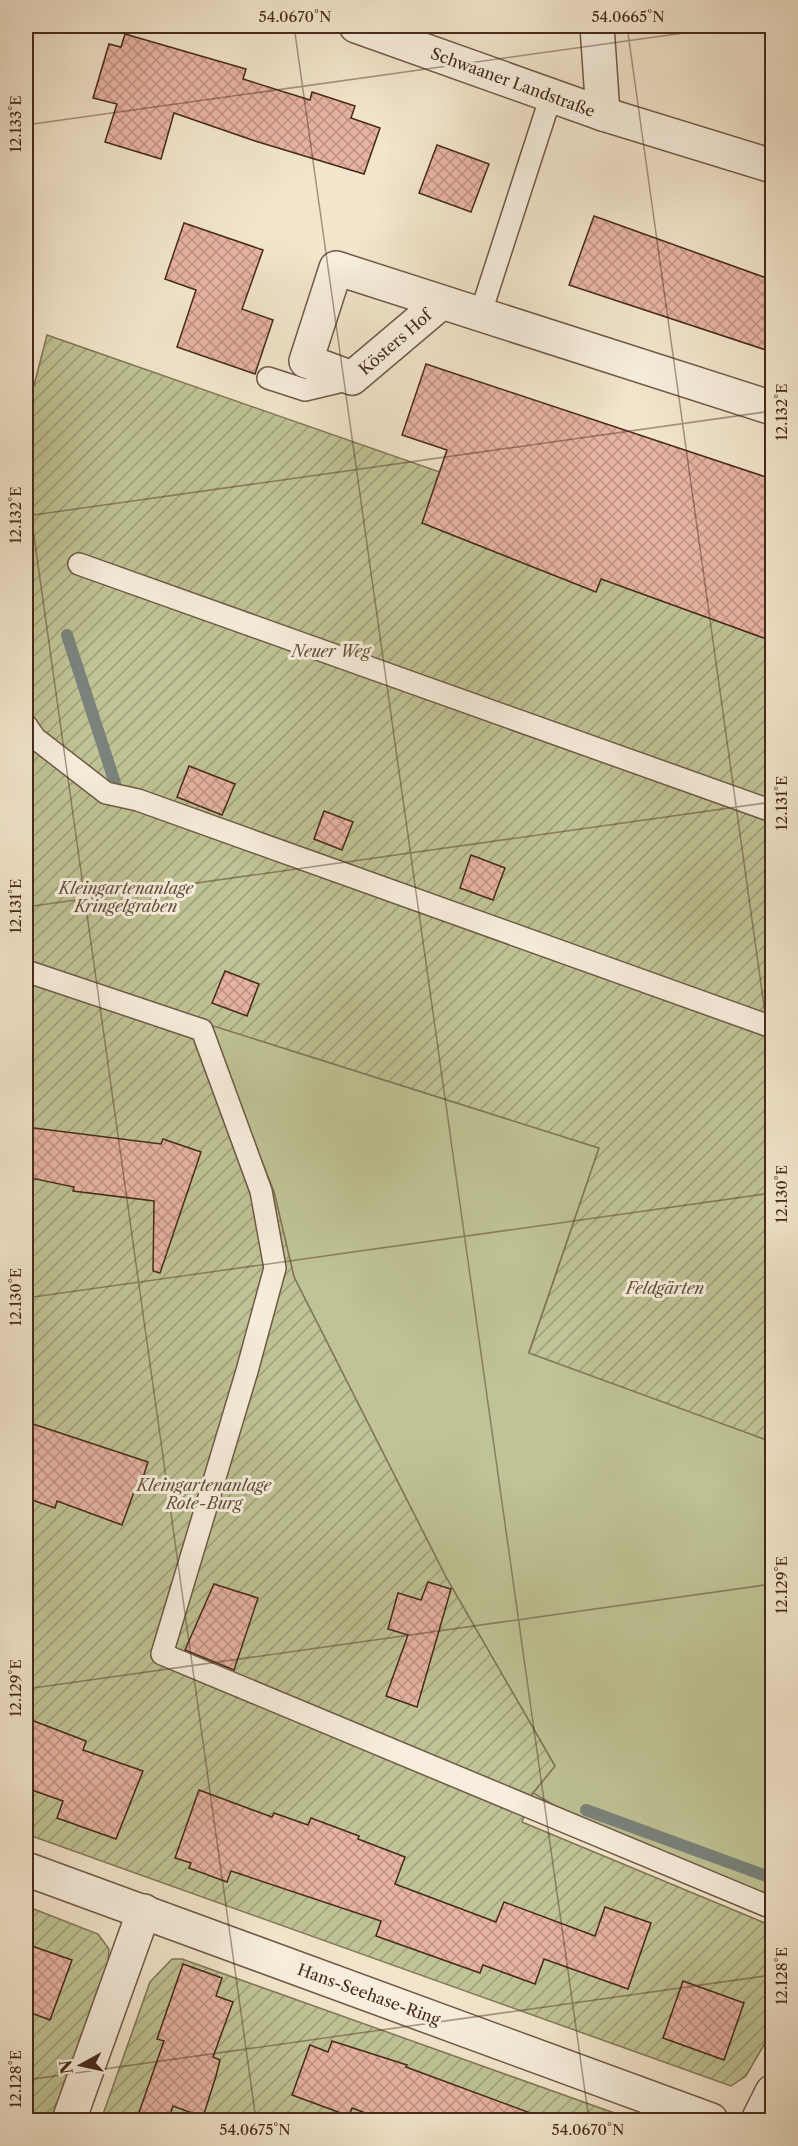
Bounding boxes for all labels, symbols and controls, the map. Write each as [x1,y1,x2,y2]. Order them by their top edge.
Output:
text: 54.0670°N [259,7,331,26]
text: 54.0665°N [591,7,665,26]
street label: Schwaaner Landstraße [428,43,598,121]
text: 12.133°E [6,95,25,153]
street label: Kösters Hof [354,303,437,379]
text: 12.132°E [772,383,791,441]
text: 12.132°E [6,486,25,544]
park label: Neuer Weg [290,641,372,661]
text: 12.131°E [772,776,791,830]
park label: Kleingartenanlage Kringelgraben [57,878,195,916]
text: 12.131°E [6,879,25,933]
text: 12.130°E [772,1165,791,1223]
text: 12.130°E [6,1268,25,1326]
park label: Feldgärten [624,1278,704,1298]
park label: Kleingartenanlage Rote-Burg [135,1475,273,1513]
text: 12.129°E [772,1556,791,1614]
text: 12.129°E [6,1659,25,1717]
text: 12.128°E [772,1947,791,2005]
street label: Hans-Seehase-Ring [295,1959,444,2029]
north arrow [51,2035,111,2095]
text: 12.128°E [6,2050,25,2108]
text: N [55,2059,77,2075]
text: 54.0675°N [219,2120,291,2139]
text: 54.0670°N [552,2120,624,2139]

